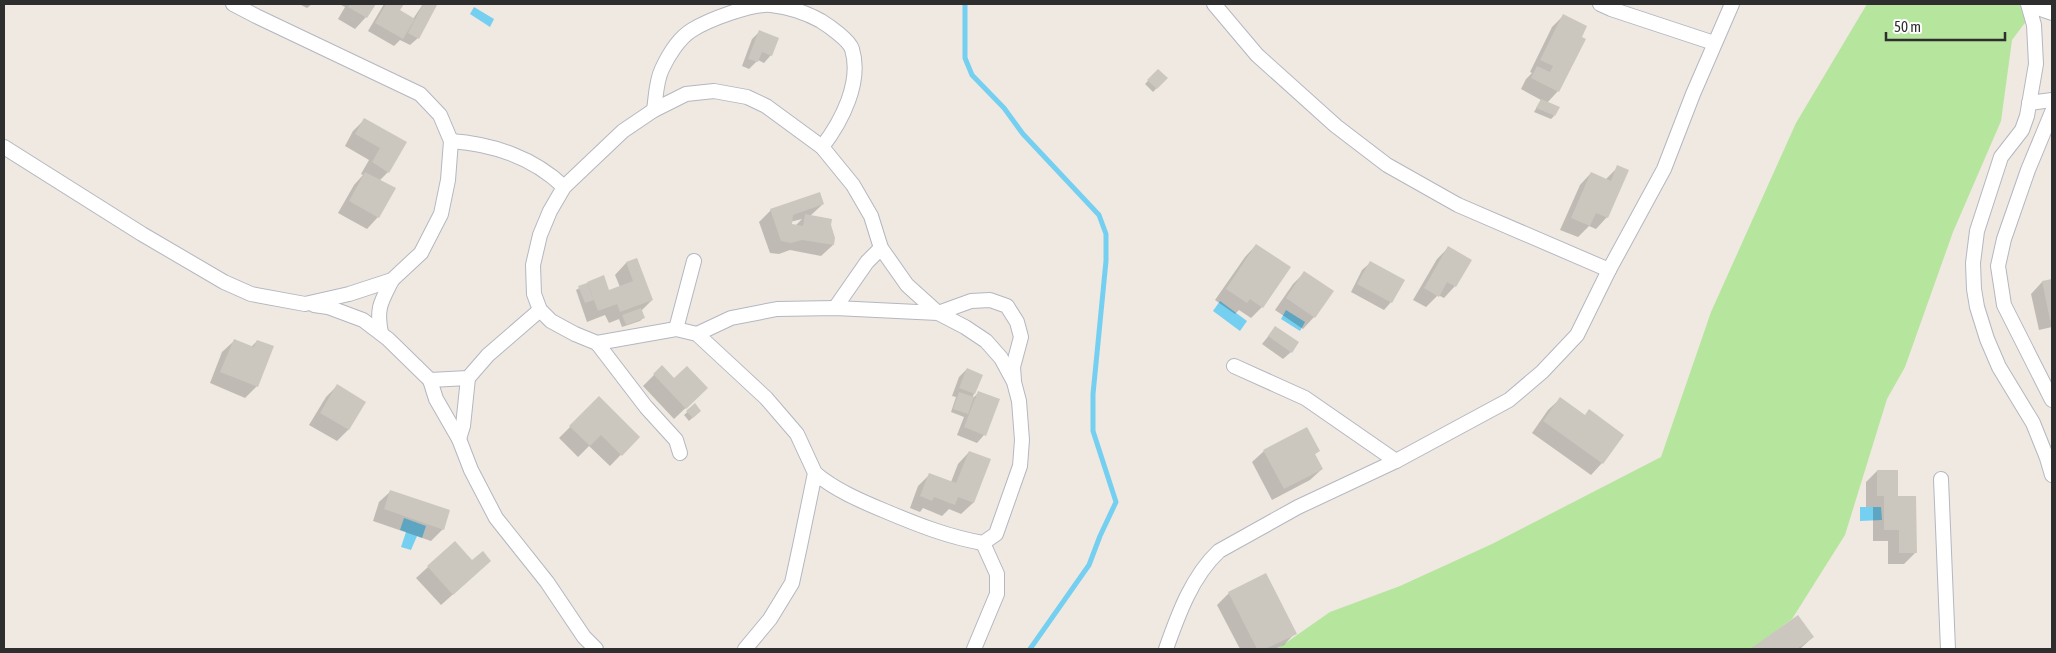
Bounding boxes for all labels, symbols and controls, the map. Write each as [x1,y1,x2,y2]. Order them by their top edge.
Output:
scale bar [1886,10,2005,42]
text: 50 m [1894,18,1921,35]

